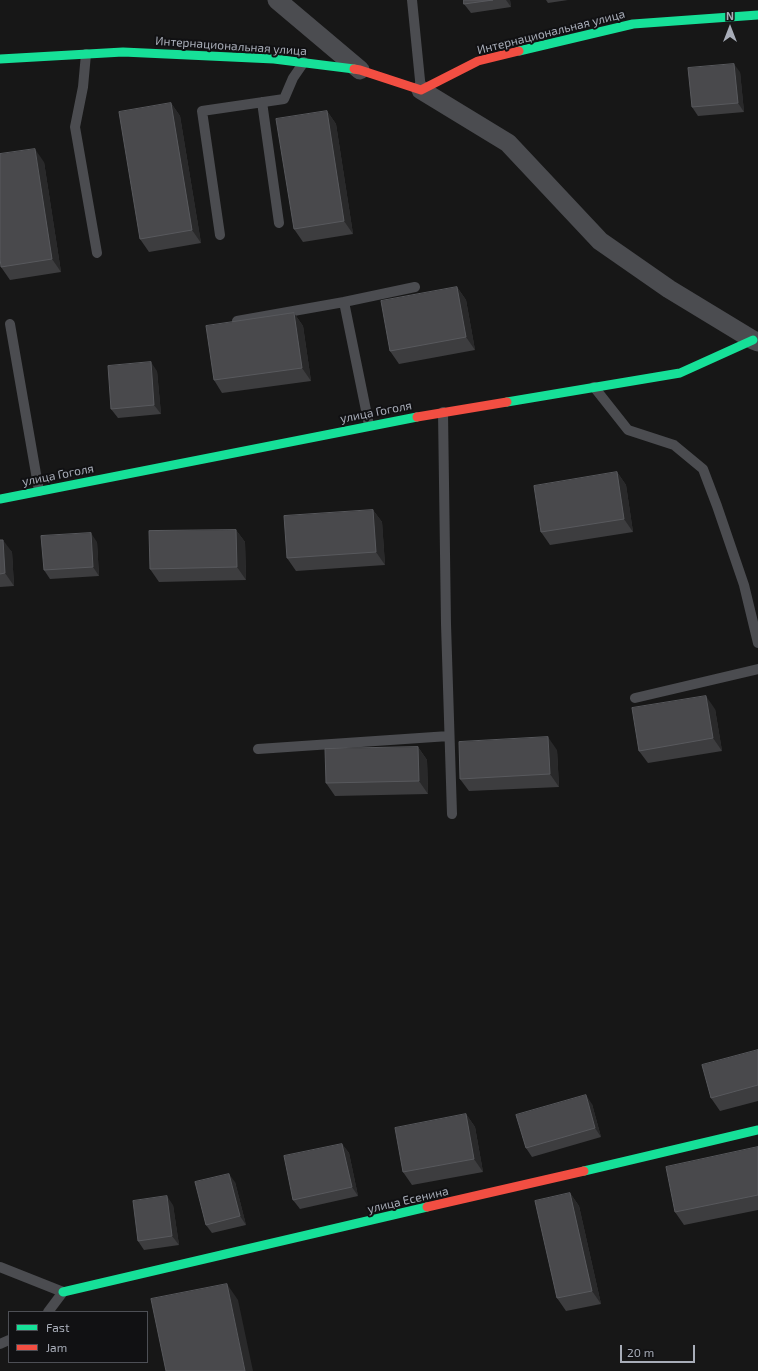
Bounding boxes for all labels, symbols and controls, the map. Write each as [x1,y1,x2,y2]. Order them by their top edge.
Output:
street label: Интернациональная улица [476,7,626,57]
north arrow [710,8,750,48]
text: N [726,9,734,22]
street label: Интернациональная улица [155,34,307,58]
street label: улица Гоголя [339,398,413,426]
street label: улица Гоголя [21,461,95,489]
street label: улица Есенина [366,1184,450,1216]
legend [8,1311,148,1363]
text: Fast [46,1320,69,1334]
scale bar [622,1337,697,1363]
text: Jam [46,1340,67,1354]
text: 20 m [627,1345,654,1359]

